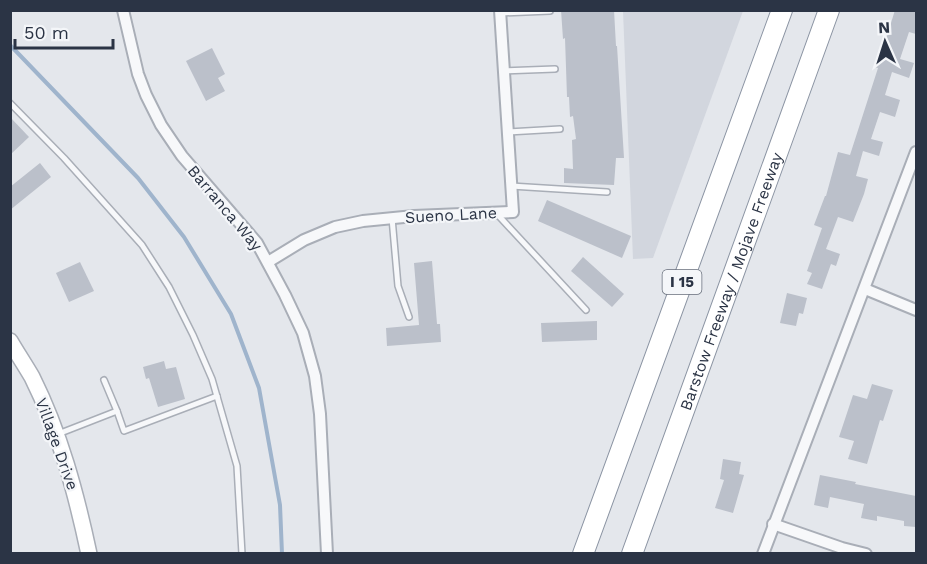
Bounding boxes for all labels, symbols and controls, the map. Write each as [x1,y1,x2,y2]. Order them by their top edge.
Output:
scale bar [15,12,112,50]
north arrow [855,12,915,72]
text: N [878,18,891,37]
text: 50 m [24,22,69,43]
street label: Barstow Freeway / Mojave Freeway [675,149,786,413]
street label: Barranca Way [184,161,267,255]
street label: Sueno Lane [405,203,497,227]
road number: I 15 [662,270,702,294]
street label: Village Drive [32,395,82,493]

